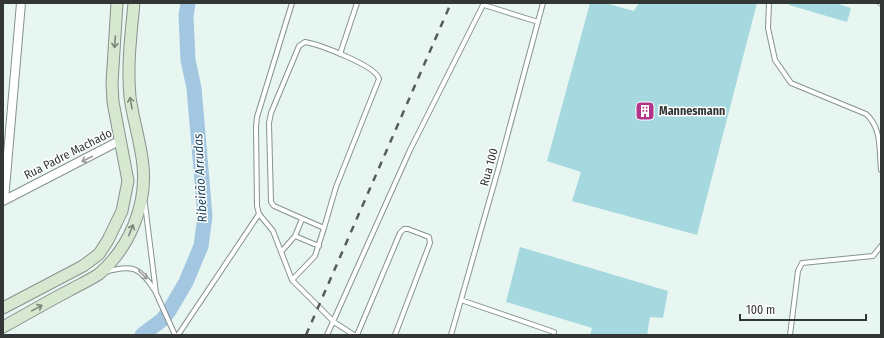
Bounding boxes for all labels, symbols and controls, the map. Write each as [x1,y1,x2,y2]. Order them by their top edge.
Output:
one-way arrow [111,35,119,48]
one-way arrow [127,97,135,110]
building icon: Mannesmann [634,100,656,122]
place label: Mannesmann [659,104,725,118]
street label: Rua Padre Machado [22,126,114,182]
water label: Ribeirão Arrudas [190,133,210,223]
street label: Rua 100 [477,146,501,188]
one-way arrow [81,155,93,163]
one-way arrow [128,224,136,236]
one-way arrow [138,271,148,280]
scale bar [740,296,866,322]
text: 100 m [746,303,775,317]
one-way arrow [31,304,43,311]

